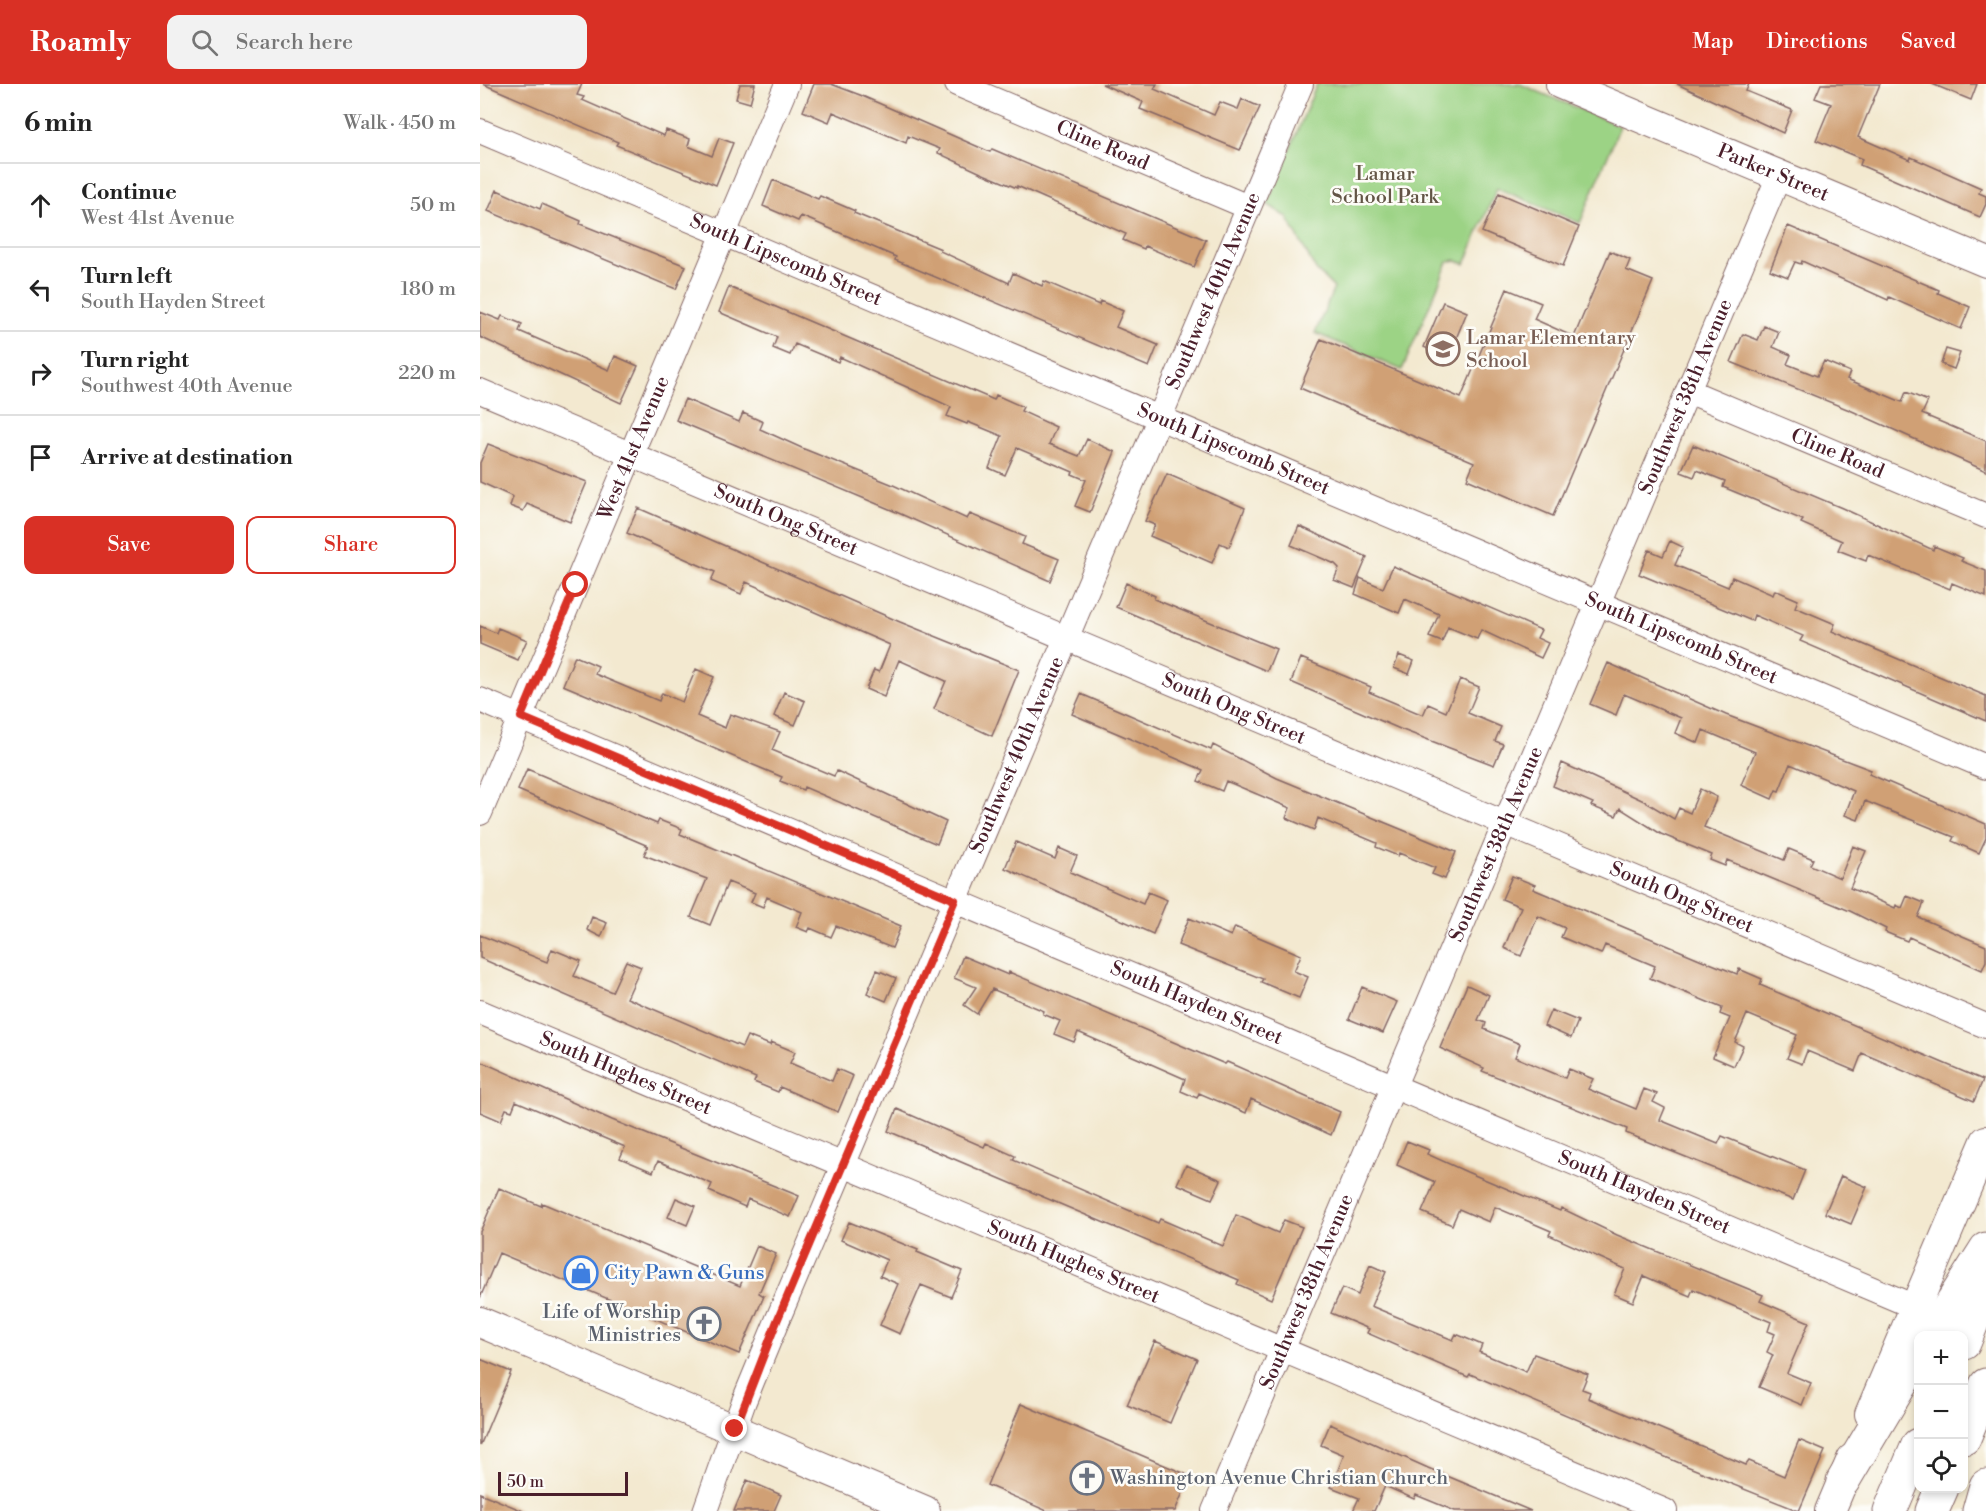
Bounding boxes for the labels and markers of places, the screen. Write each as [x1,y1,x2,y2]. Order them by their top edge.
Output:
place label: Lamar Elementary School [1466,326,1636,374]
school or university icon: Lamar Elementary School [1425,331,1461,367]
shop icon: City Pawn & Guns [563,1255,599,1291]
place label: City Pawn & Guns [604,1261,764,1286]
place label: Life of Worship Ministries [542,1300,681,1348]
church icon: Life of Worship Ministries [686,1306,722,1342]
church icon: Washington Avenue Christian Church [1069,1460,1105,1496]
place label: Washington Avenue Christian Church [1109,1466,1448,1491]

